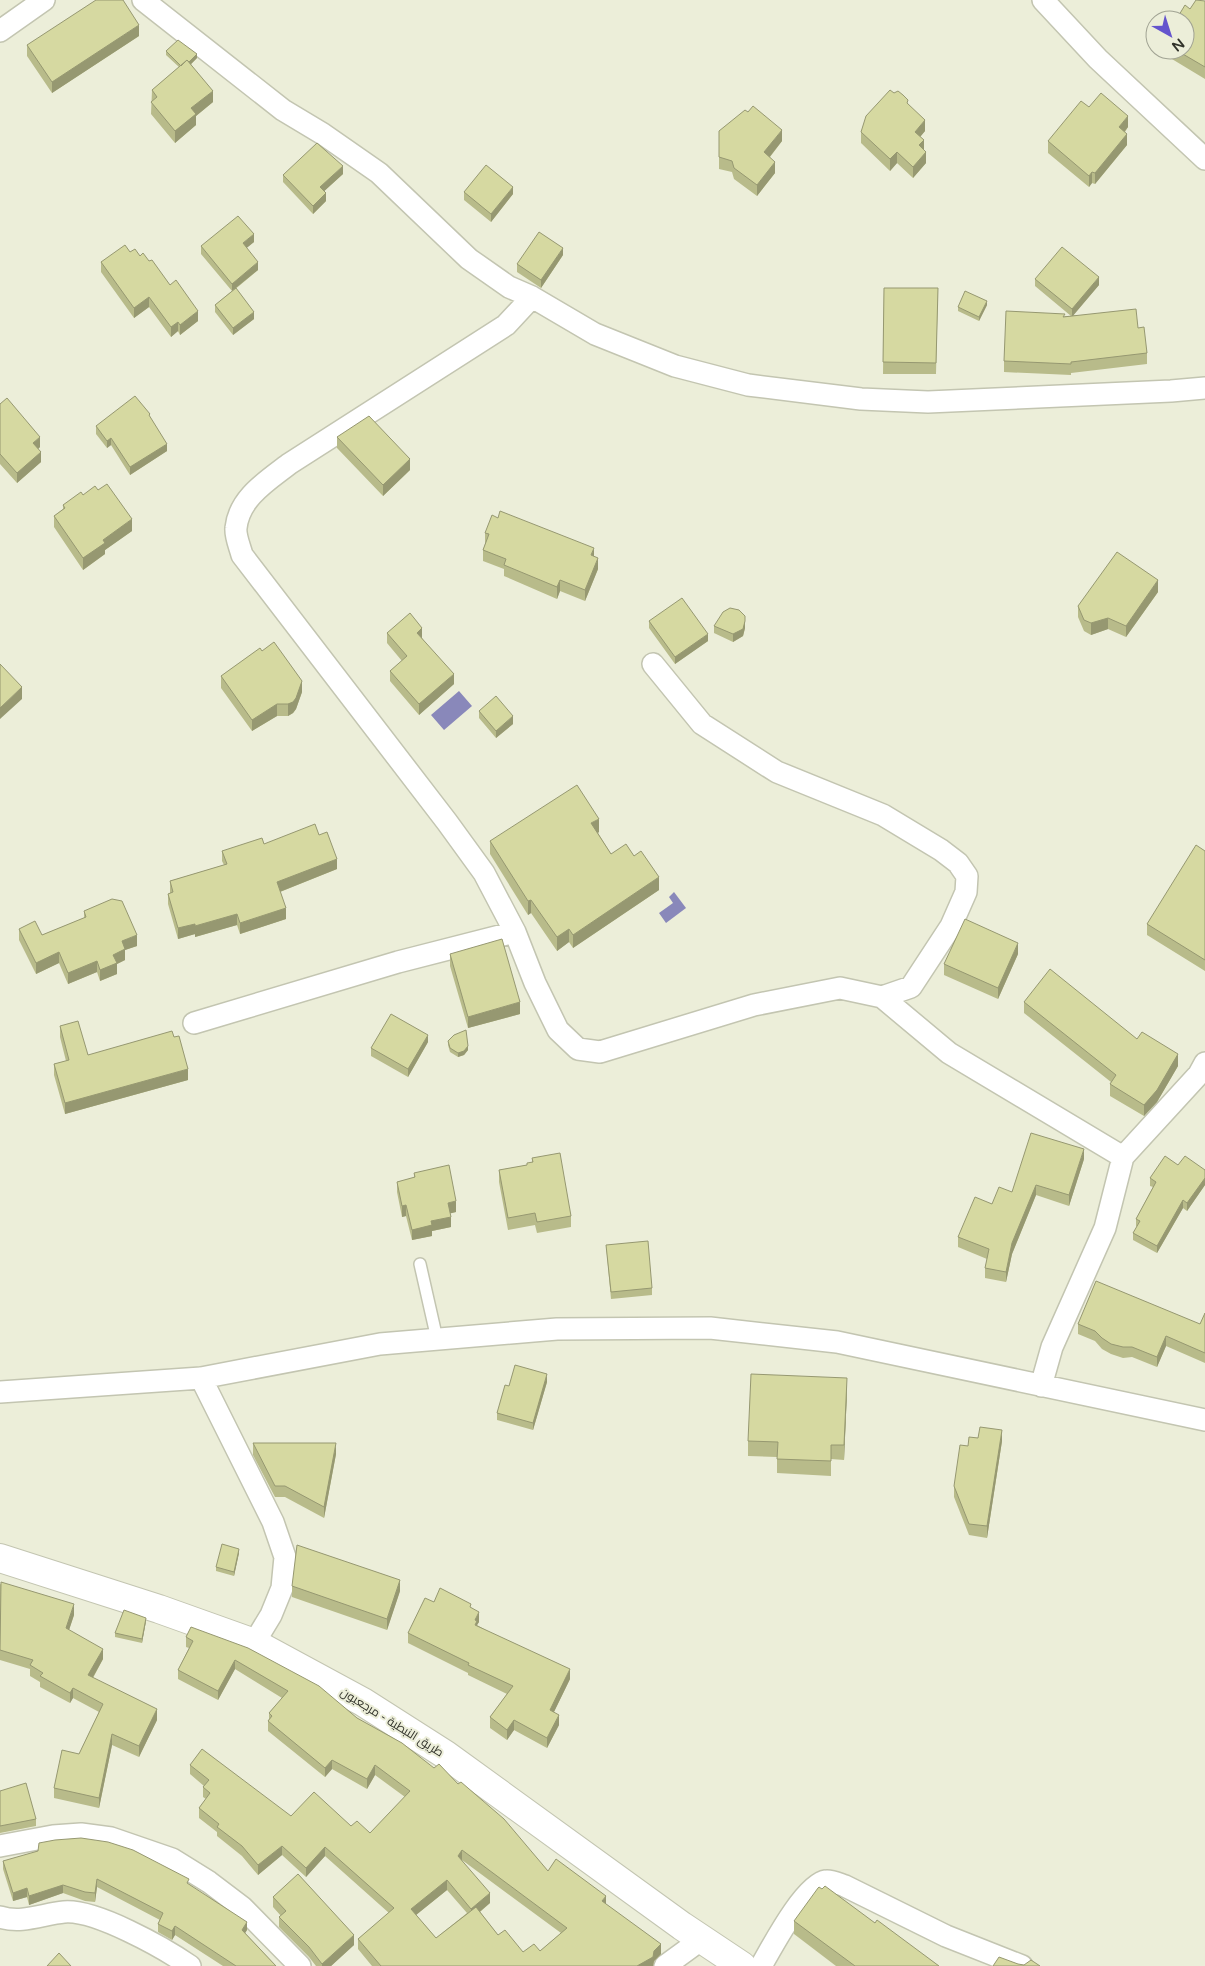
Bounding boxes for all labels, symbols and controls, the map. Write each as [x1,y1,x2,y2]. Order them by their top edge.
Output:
north arrow [1145,10,1195,60]
text: N [1168,35,1188,55]
street label: طريق النبطية - مرجعيون [338,1685,446,1759]

